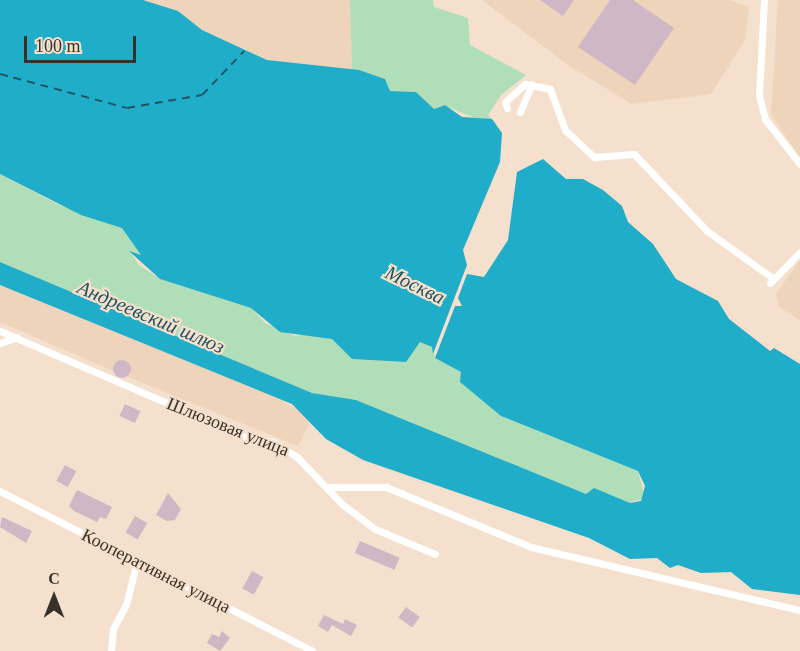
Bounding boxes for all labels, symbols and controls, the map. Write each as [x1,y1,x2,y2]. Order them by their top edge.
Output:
scale bar [27,24,140,62]
text: 100 m [35,36,81,56]
water label: Москва [381,260,449,310]
water label: Андреевский шлюз [74,275,228,359]
street label: Шлюзовая улица [164,393,292,461]
street label: Кооперативная улица [78,524,234,618]
north arrow [24,567,84,627]
text: С [48,570,60,587]

